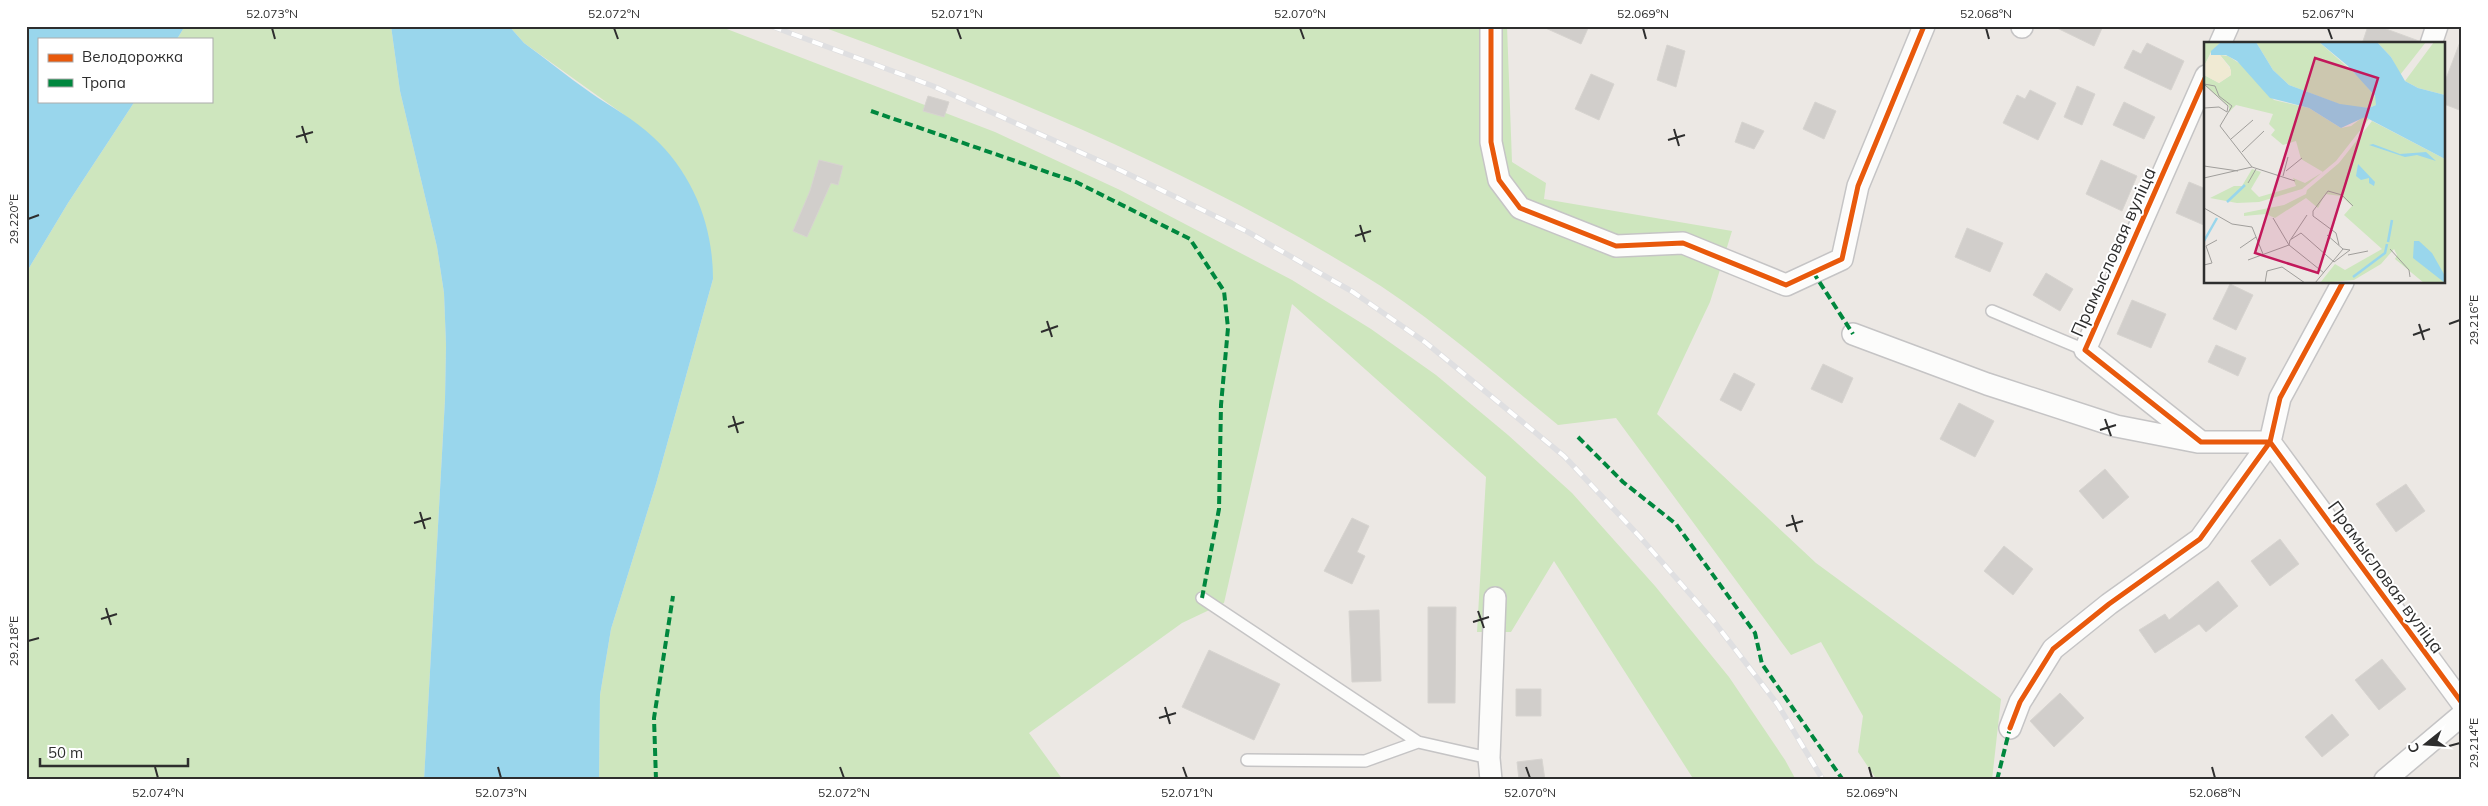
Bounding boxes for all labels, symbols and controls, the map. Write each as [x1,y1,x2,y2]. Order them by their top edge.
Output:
text: 52.073°N [246,6,298,21]
text: 52.072°N [588,6,640,21]
text: 52.071°N [931,6,983,21]
text: 52.070°N [1274,6,1326,21]
text: 52.069°N [1617,6,1669,21]
text: 52.068°N [1960,6,2012,21]
text: 52.067°N [2302,6,2354,21]
legend [38,38,212,102]
inset map [2204,42,2446,284]
text: Велодорожка [82,47,183,66]
text: Тропа [82,73,126,92]
street label: Прамысловая вуліца [2065,164,2161,340]
text: 29.220°E [6,194,21,244]
text: 29.216°E [2466,295,2481,345]
street label: Прамысловая вуліца [2323,496,2449,658]
text: 29.218°E [6,616,21,666]
north arrow [2400,718,2450,768]
text: 29.214°E [2466,718,2481,768]
scale bar [40,736,188,768]
text: С [2404,741,2424,755]
text: 50 m [48,743,83,762]
text: 52.074°N [132,785,184,800]
text: 52.073°N [475,785,527,800]
text: 52.072°N [818,785,870,800]
text: 52.071°N [1161,785,1213,800]
text: 52.070°N [1504,785,1556,800]
text: 52.069°N [1846,785,1898,800]
text: 52.068°N [2189,785,2241,800]

